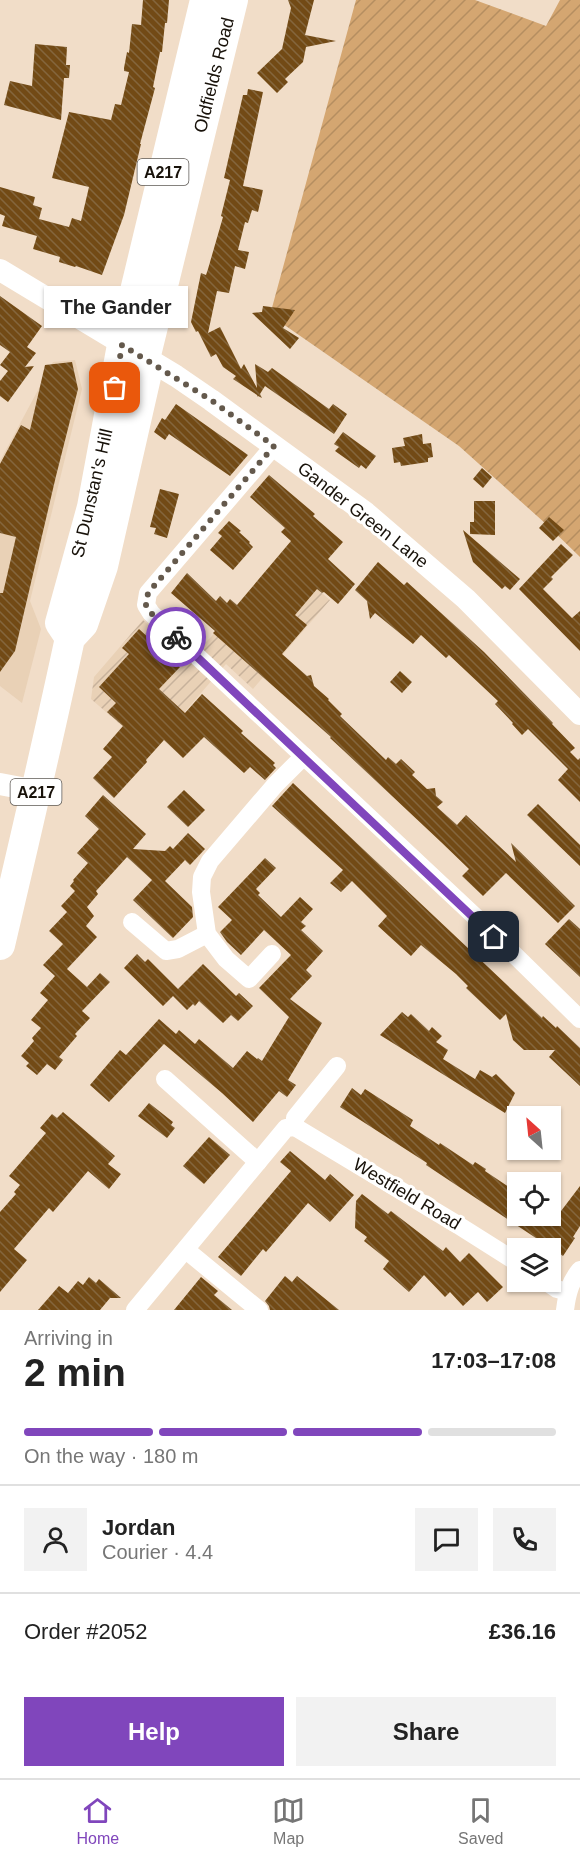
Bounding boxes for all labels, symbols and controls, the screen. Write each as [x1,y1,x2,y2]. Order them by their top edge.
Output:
street label: Oldfields Road [190,15,238,135]
road number: A217 [138,159,188,185]
callout: The Gander [43,286,187,328]
text: The Gander [60,296,172,318]
pin [89,362,140,413]
icon: bag [98,371,131,404]
street label: St Dunstan's Hill [67,427,117,559]
street label: Gander Green Lane [294,458,432,572]
courier [146,607,206,667]
icon: bike [160,621,193,654]
road number: A217 [10,779,62,805]
pin [468,911,519,962]
icon: home [477,920,510,953]
north arrow [507,1106,561,1160]
map controls [507,1106,561,1292]
street label: Westfield Road [350,1154,464,1234]
button: locate [507,1172,561,1226]
button: layers [507,1238,561,1292]
text: Arriving in [24,1327,113,1349]
text: 17:03–17:08 [431,1348,556,1373]
text: 2 min [24,1351,126,1394]
text: On the way · 180 m [24,1445,199,1467]
button: person [24,1508,87,1571]
button: chat [415,1508,478,1571]
button: phone [493,1508,556,1571]
text: Jordan [102,1515,175,1540]
text: Courier · 4.4 [102,1541,213,1563]
text: Order #2052 [24,1619,148,1644]
text: £36.16 [489,1619,556,1644]
button: Help [24,1697,284,1766]
button: Share [296,1697,556,1766]
tab: Home [76,1794,119,1848]
tab: Map [272,1794,305,1848]
tab: Saved [458,1794,503,1848]

